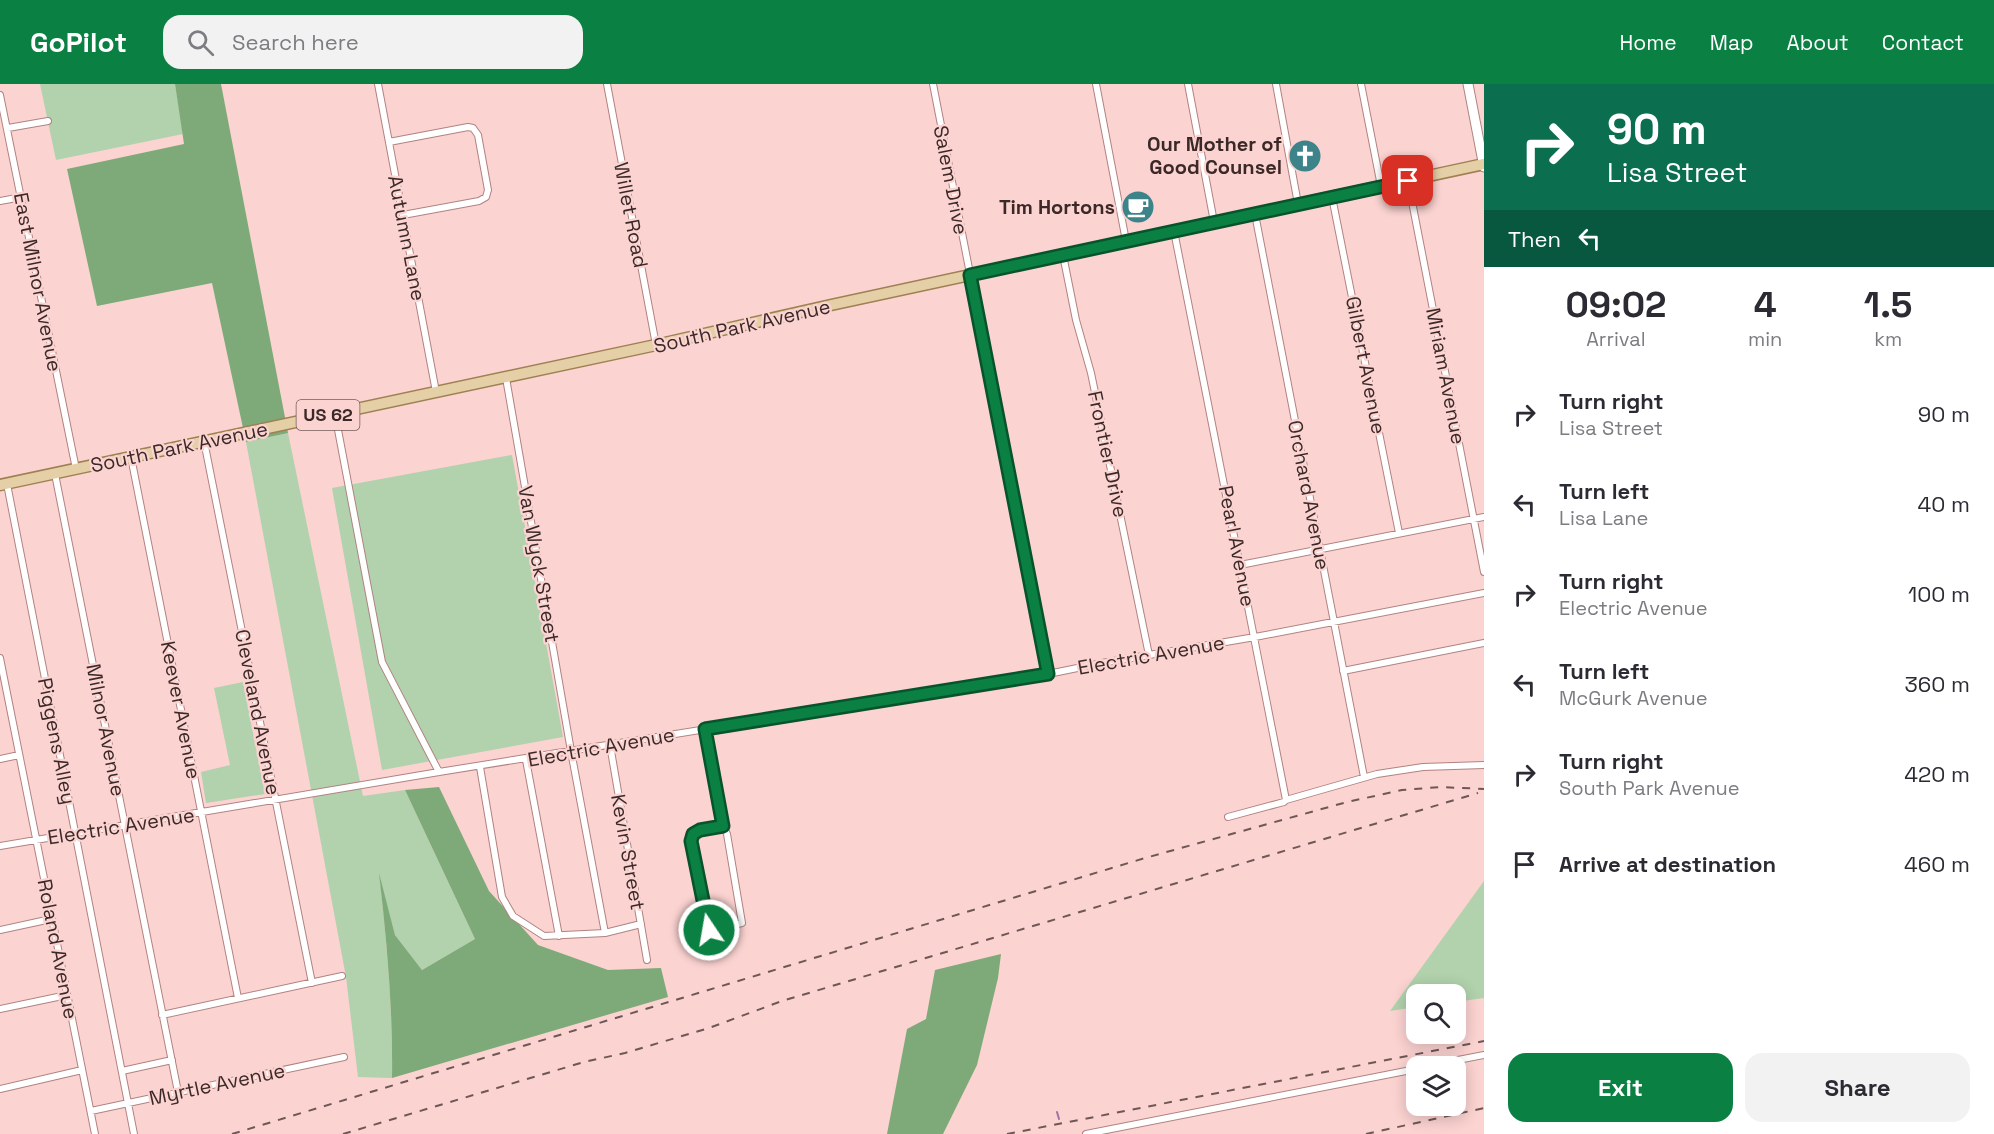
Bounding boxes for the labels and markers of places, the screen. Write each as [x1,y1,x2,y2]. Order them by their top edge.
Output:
place label: Our Mother of Good Counsel [1147,131,1282,180]
church icon: Our Mother of Good Counsel [1287,138,1323,174]
pin [1382,155,1433,206]
cafe icon: Tim Hortons [1120,189,1156,225]
place label: Tim Hortons [999,194,1115,220]

